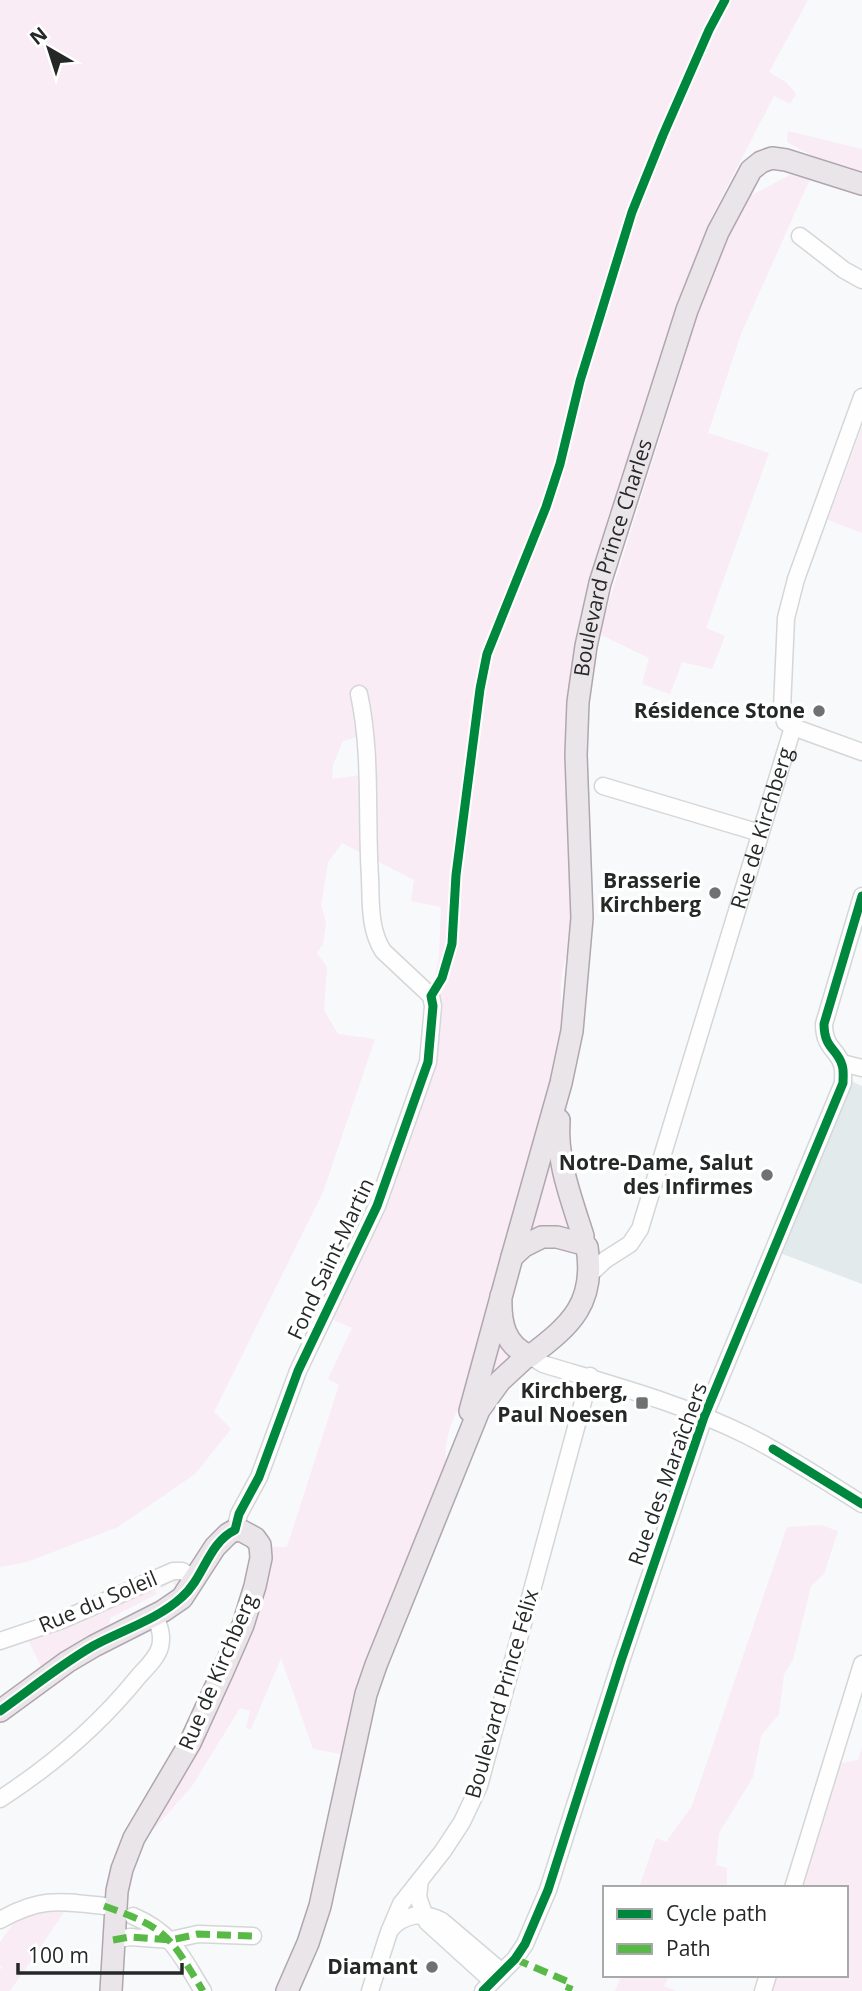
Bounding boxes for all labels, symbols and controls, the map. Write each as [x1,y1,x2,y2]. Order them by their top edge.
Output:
north arrow [14,14,84,84]
text: N [24,21,52,51]
street label: Boulevard Prince Charles [567,435,658,678]
place label: Résidence Stone [634,696,805,724]
marker: Résidence Stone [811,703,827,719]
street label: Rue de Kirchberg [723,744,799,912]
place label: Brasserie Kirchberg [599,866,701,918]
marker: Brasserie Kirchberg [707,885,723,901]
place label: Notre-Dame, Salut des Infirmes [559,1148,753,1200]
marker: Notre-Dame, Salut des Infirmes [759,1167,775,1183]
street label: Fond Saint-Martin [280,1173,380,1344]
place label: Kirchberg, Paul Noesen [497,1376,628,1428]
street label: Rue des Maraîchers [621,1378,713,1569]
marker: Kirchberg, Paul Noesen [634,1395,650,1411]
street label: Rue du Soleil [34,1564,161,1639]
street label: Boulevard Prince Félix [458,1586,544,1801]
street label: Rue de Kirchberg [171,1589,263,1754]
legend [603,1886,848,1977]
text: Cycle path [666,1899,767,1927]
scale bar [18,1932,182,1976]
text: Path [666,1934,711,1962]
text: 100 m [28,1941,89,1969]
place label: Diamant [327,1952,418,1980]
marker: Diamant [424,1959,440,1975]

